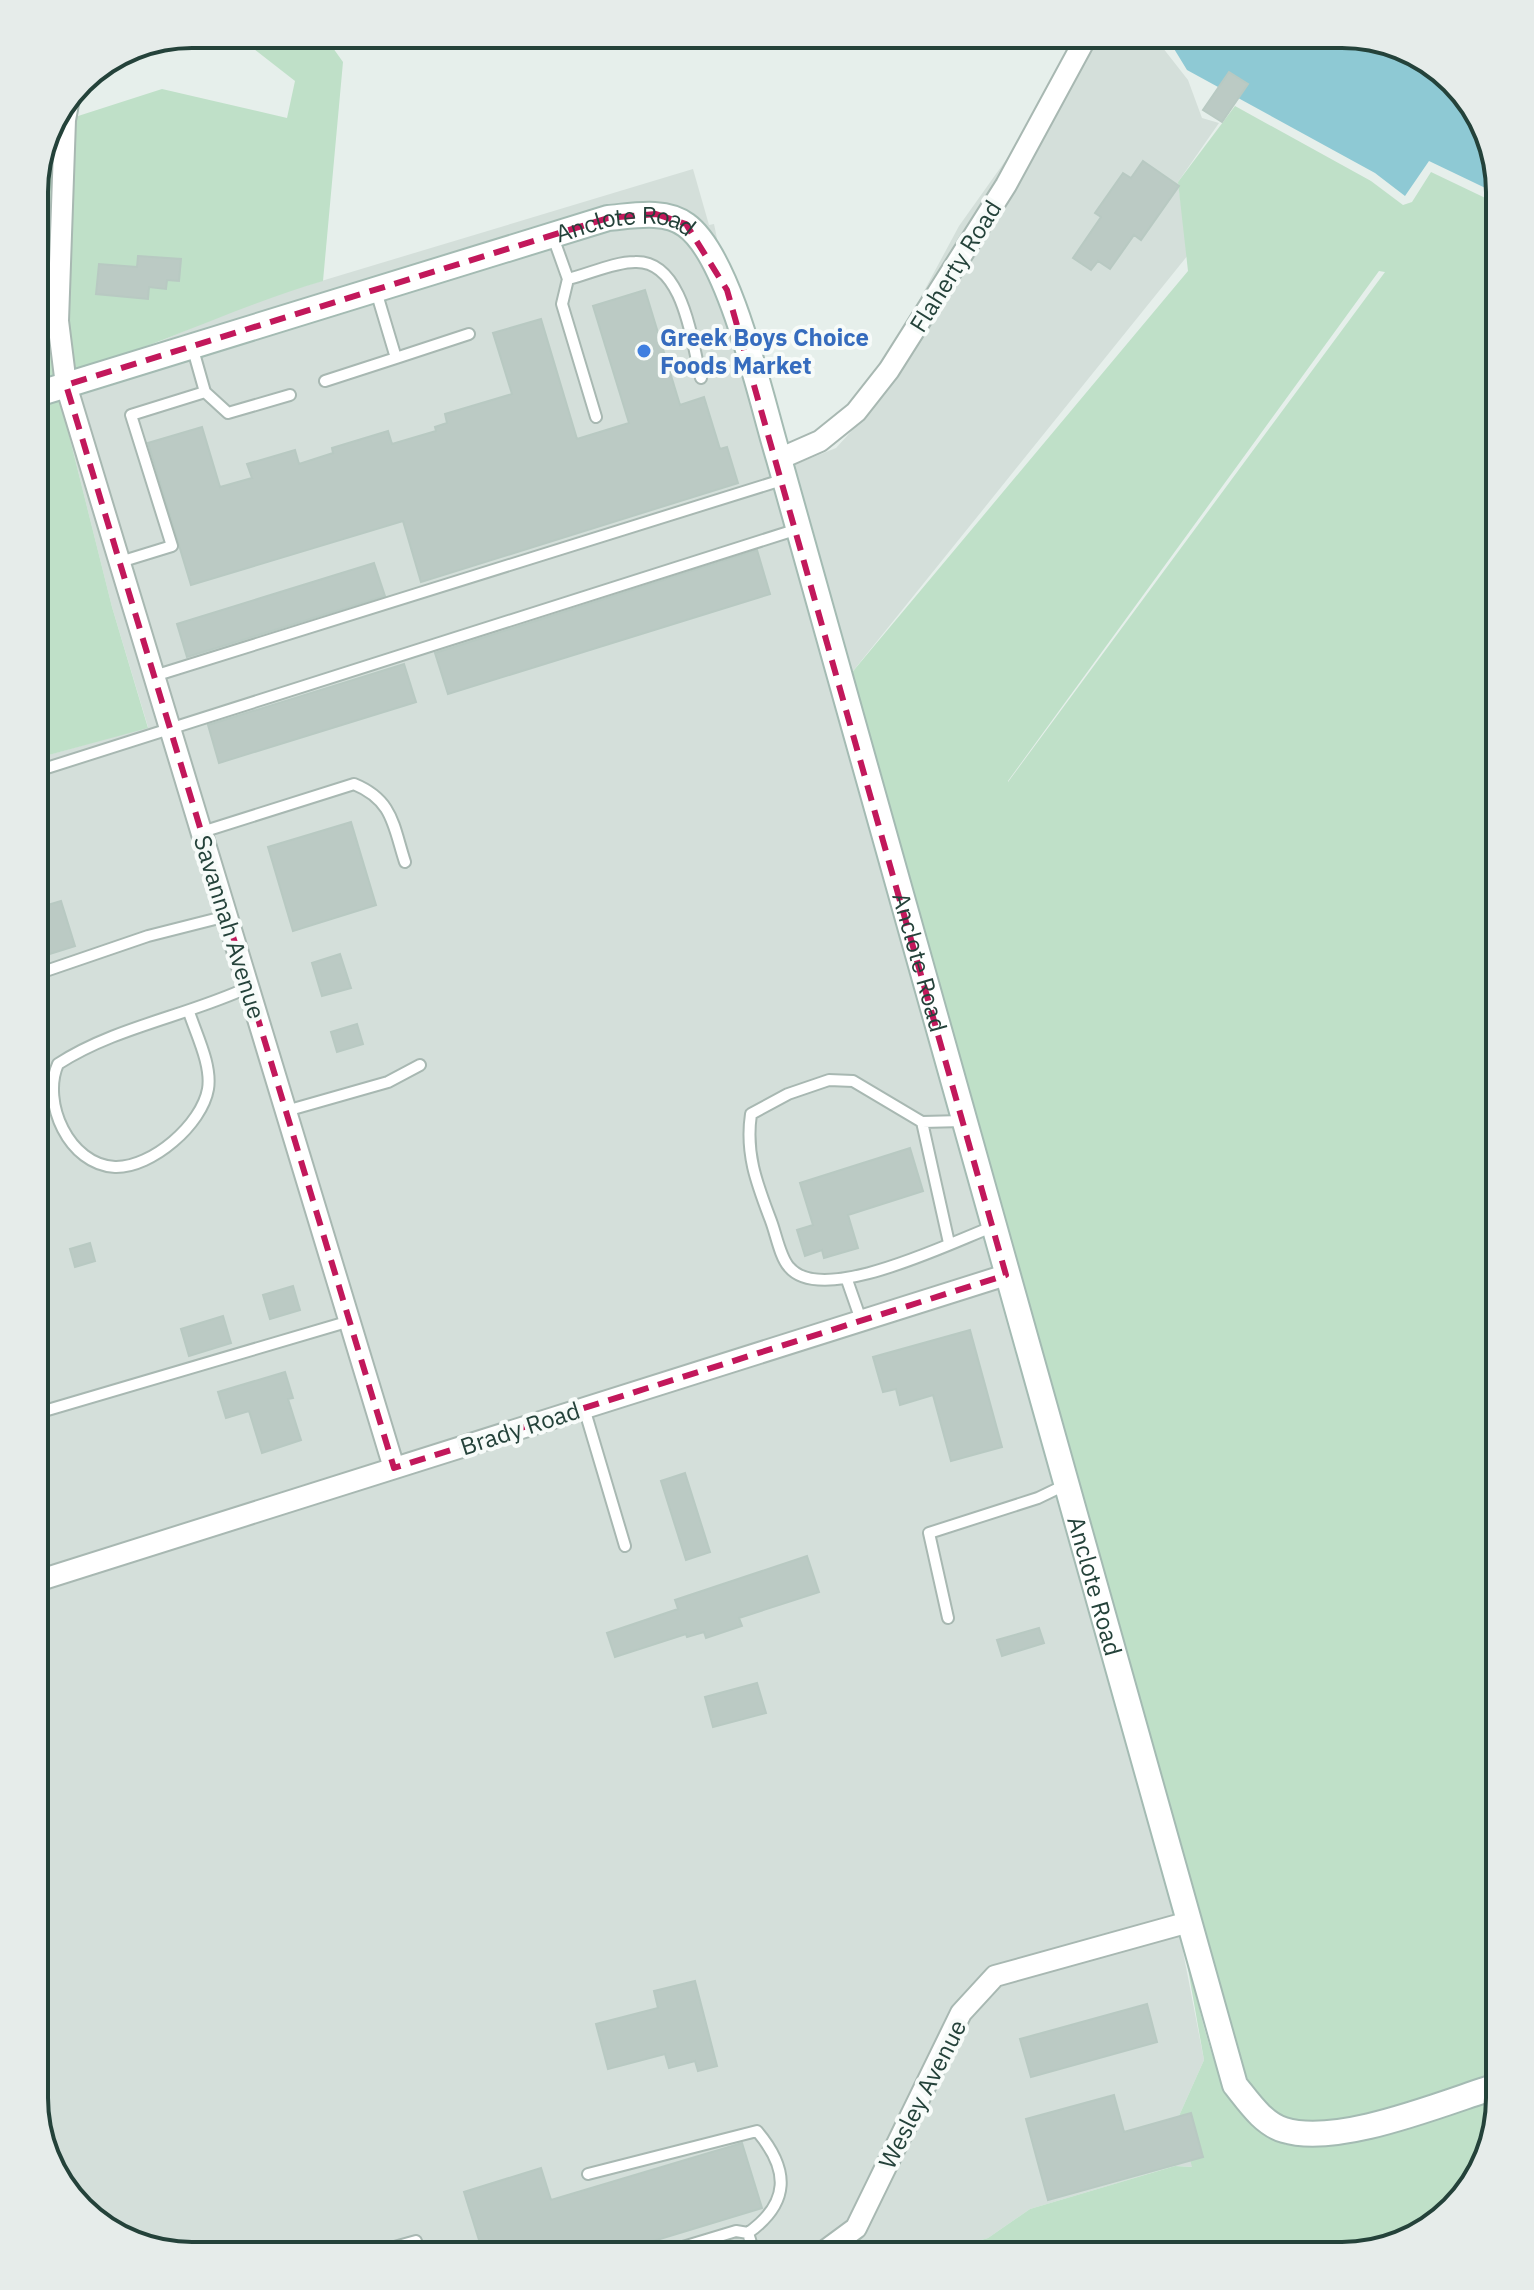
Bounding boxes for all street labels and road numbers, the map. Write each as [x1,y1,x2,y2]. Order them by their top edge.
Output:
street label: Flaherty Road [902,194,1008,338]
street label: Anclote Road [551,199,703,249]
street label: Savannah Avenue [187,831,273,1023]
street label: Anclote Road [885,889,955,1035]
street label: Brady Road [456,1394,584,1462]
street label: Anclote Road [1060,1513,1130,1659]
street label: Wesley Avenue [871,2014,973,2174]

